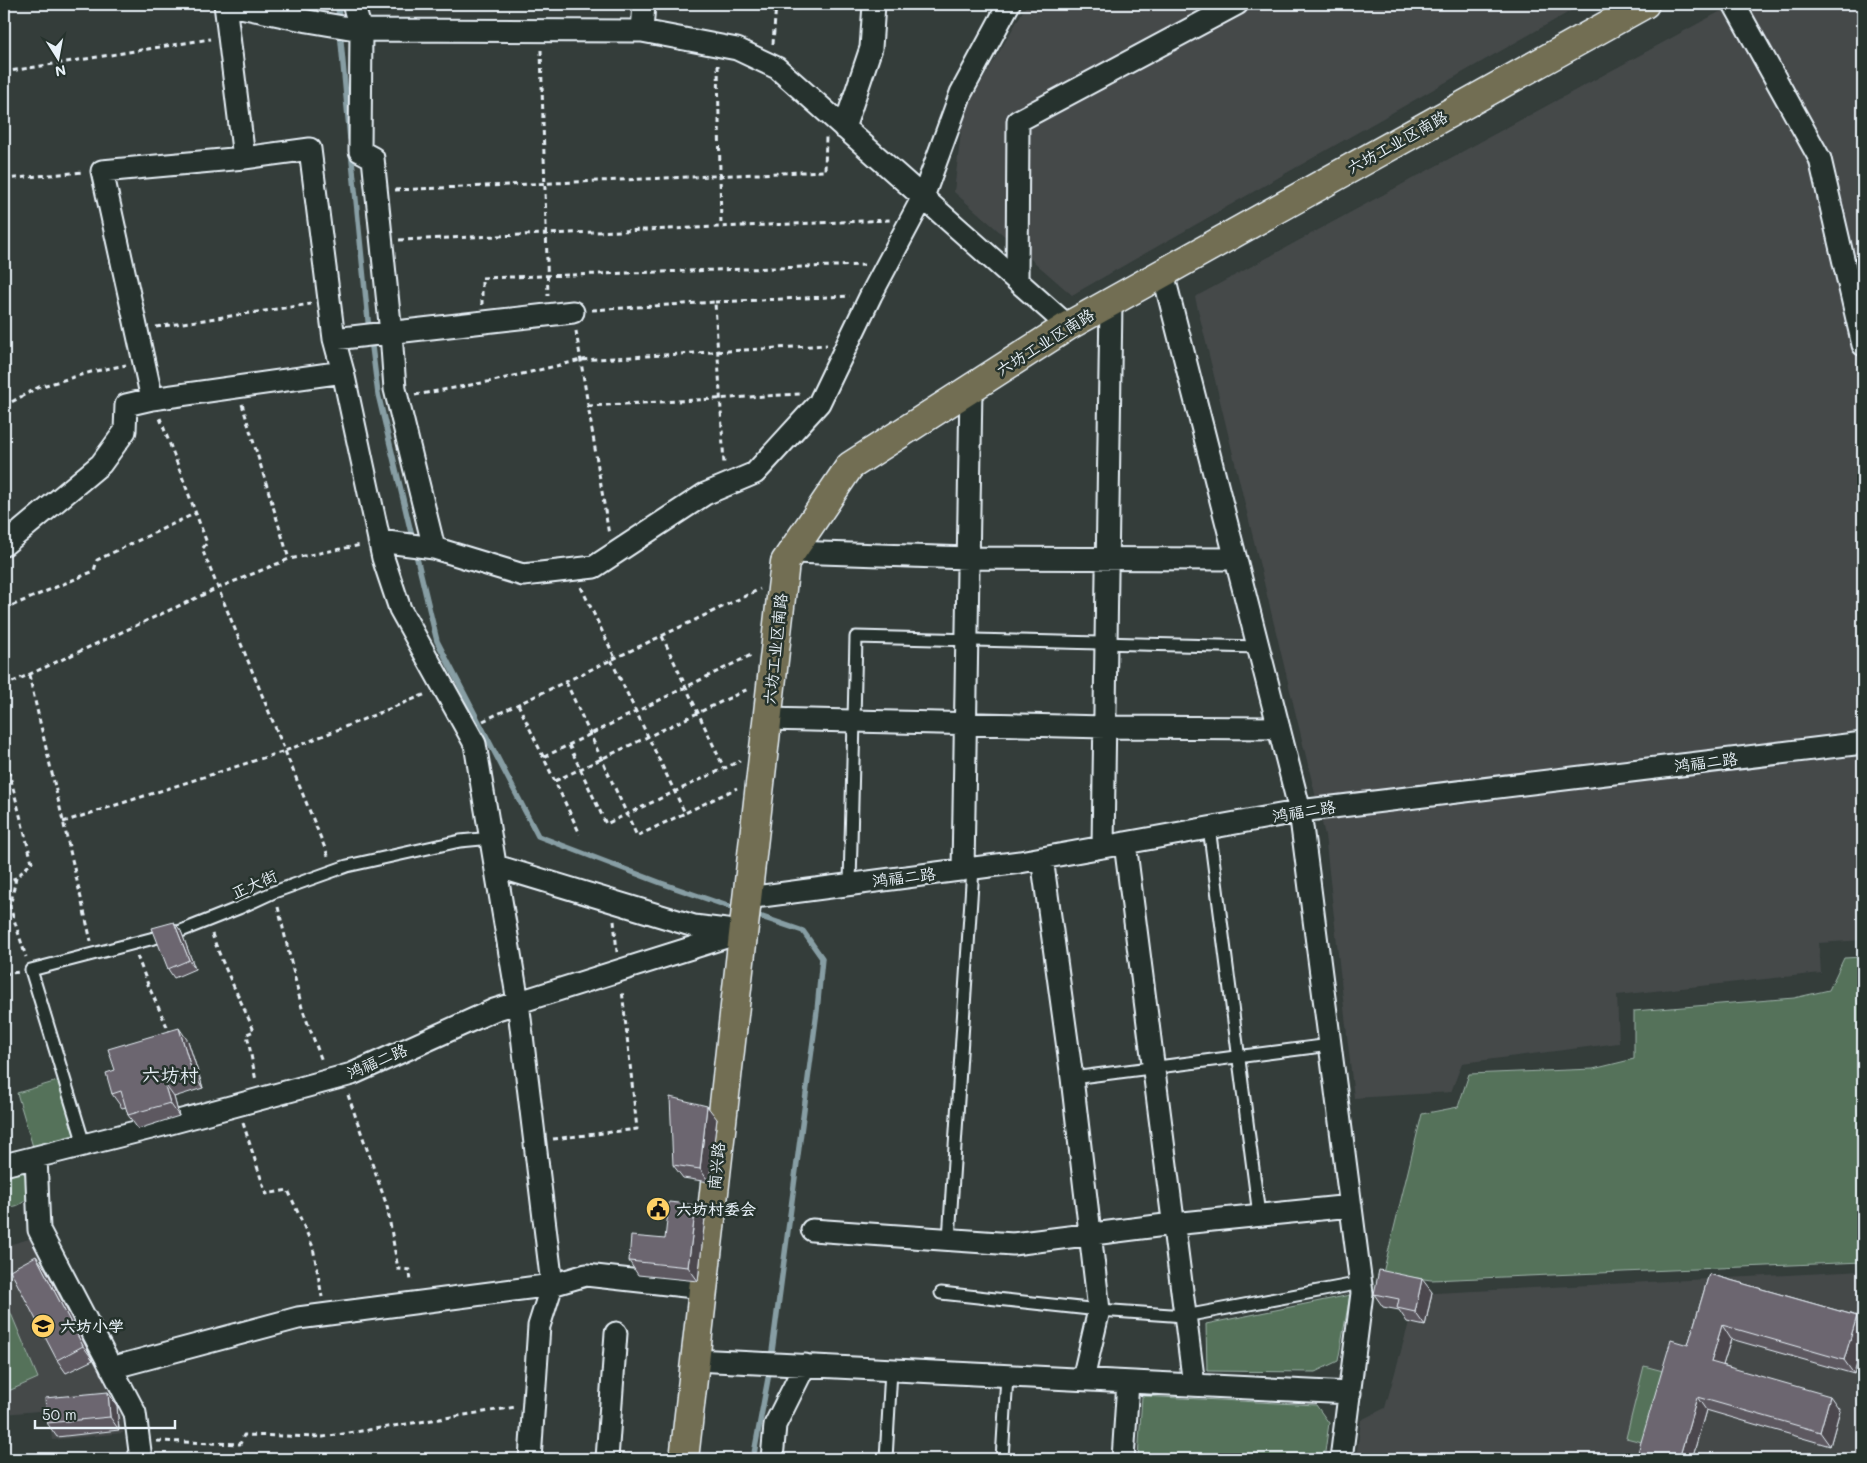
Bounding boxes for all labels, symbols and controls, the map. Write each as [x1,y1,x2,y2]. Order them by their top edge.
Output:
north arrow [32,32,82,82]
text: N [54,61,68,82]
street label: 六坊工业区南路 [1343,105,1451,178]
street label: 六坊工业区南路 [992,303,1098,380]
street label: 六坊工业区南路 [758,592,791,706]
street label: 鸿福二路 [1673,747,1739,776]
street label: 鸿福二路 [1271,795,1337,826]
street label: 鸿福二路 [871,862,937,891]
street label: 正大街 [228,864,280,903]
street label: 鸿福二路 [343,1038,410,1083]
district label: 六坊村 [141,1062,199,1087]
street label: 南兴路 [703,1141,728,1191]
public building icon: 六坊村委会 [645,1196,671,1222]
place label: 六坊村委会 [676,1198,756,1219]
school or university icon: 六坊小学 [30,1313,56,1339]
place label: 六坊小学 [60,1315,124,1336]
scale bar [35,1398,175,1430]
text: 50 m [42,1404,77,1424]

